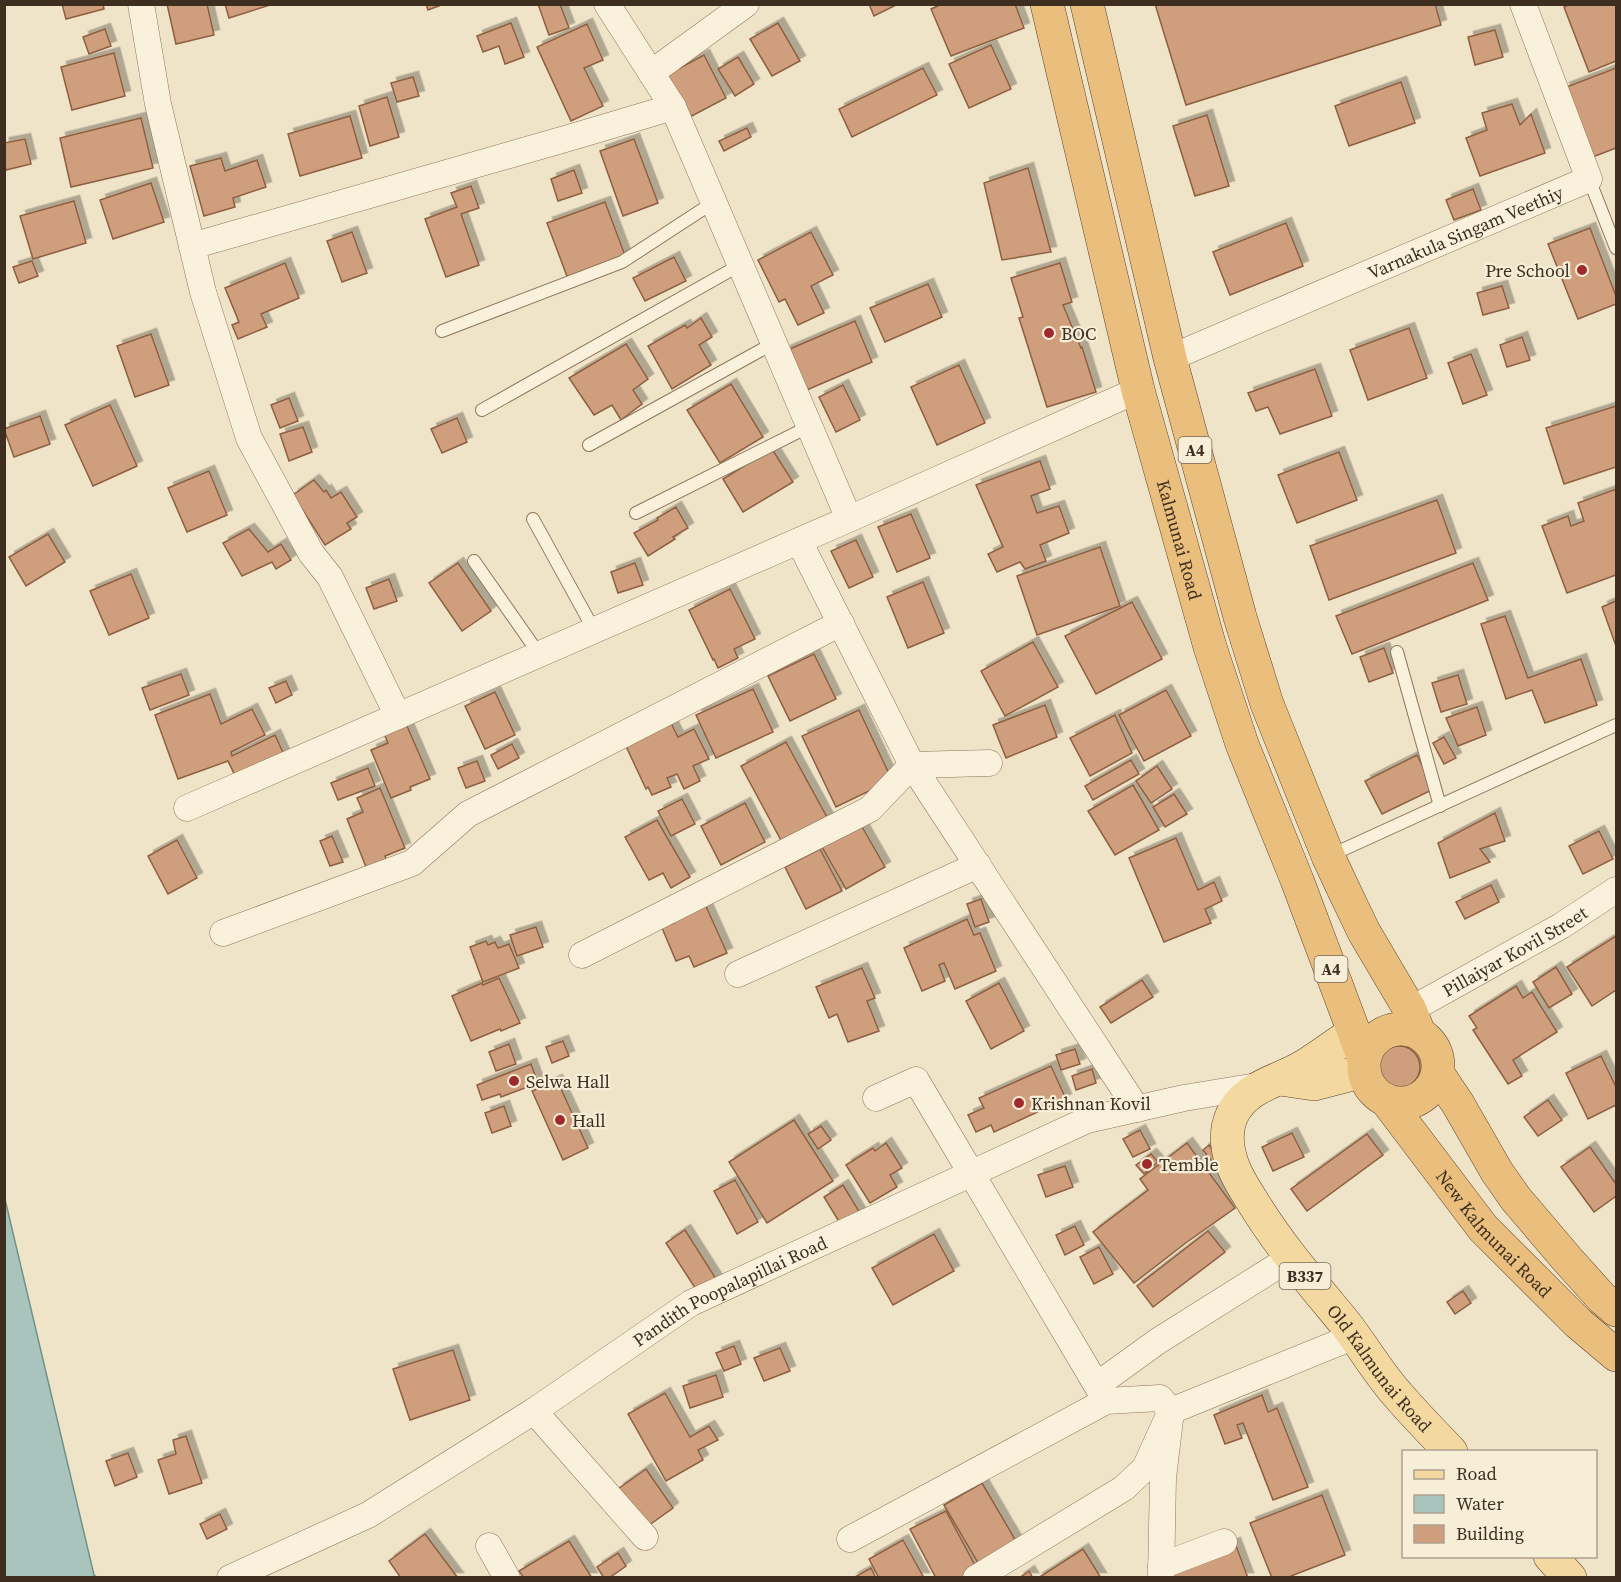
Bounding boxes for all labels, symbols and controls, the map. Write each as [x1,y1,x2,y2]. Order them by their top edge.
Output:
street label: Varnakula Singam Veethiy [1364,179,1567,285]
place label: Pre School [1485,258,1570,283]
marker: Pre School [1575,263,1589,277]
place label: BOC [1061,321,1096,346]
marker: BOC [1042,326,1056,340]
road number: A4 [1178,437,1212,463]
street label: Kalmunai Road [1151,477,1209,602]
street label: Pillaiyar Kovil Street [1438,900,1592,1002]
road number: A4 [1314,956,1348,982]
place label: Selwa Hall [526,1069,610,1094]
marker: Selwa Hall [507,1074,521,1088]
place label: Krishnan Kovil [1031,1091,1151,1116]
marker: Krishnan Kovil [1012,1096,1026,1110]
place label: Hall [572,1108,606,1133]
marker: Hall [553,1113,567,1127]
place label: Temble [1159,1152,1219,1177]
marker: Temble [1140,1157,1154,1171]
street label: New Kalmunai Road [1431,1164,1558,1303]
street label: Pandith Poopalapillai Road [628,1229,831,1352]
road number: B337 [1280,1263,1330,1289]
street label: Old Kalmunai Road [1322,1299,1438,1437]
legend [1402,1450,1597,1558]
text: Road [1456,1461,1497,1486]
text: Water [1456,1491,1504,1516]
text: Building [1456,1521,1524,1546]

